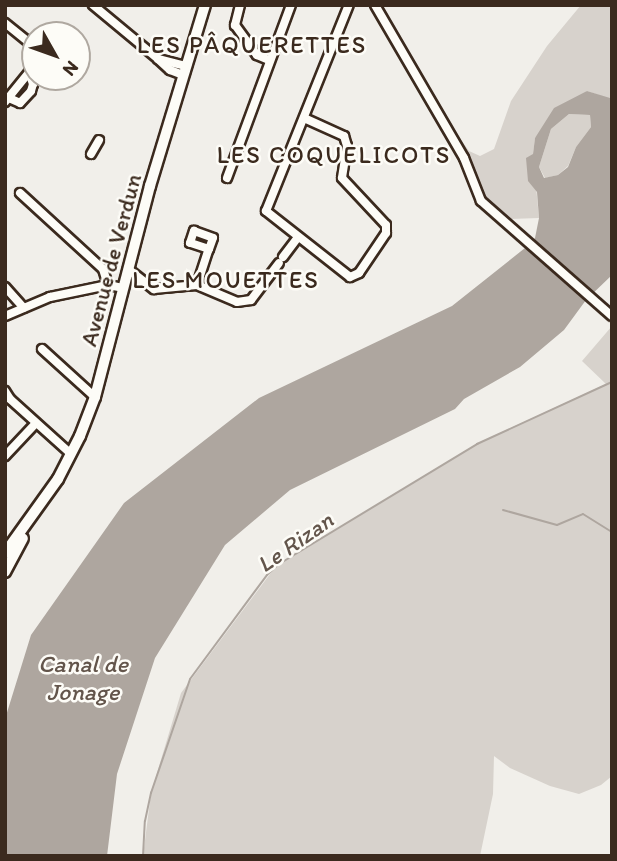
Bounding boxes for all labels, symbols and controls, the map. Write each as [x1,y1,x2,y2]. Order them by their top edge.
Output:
north arrow [21,21,91,91]
district label: LES PÂQUERETTES [138,31,366,59]
text: N [58,56,84,81]
district label: LES COQUELICOTS [219,141,449,169]
street label: Avenue de Verdun [75,171,147,349]
district label: LES MOUETTES [134,266,318,294]
water label: Le Rizan [252,506,338,578]
water label: Canal de Jonage [38,650,128,706]

